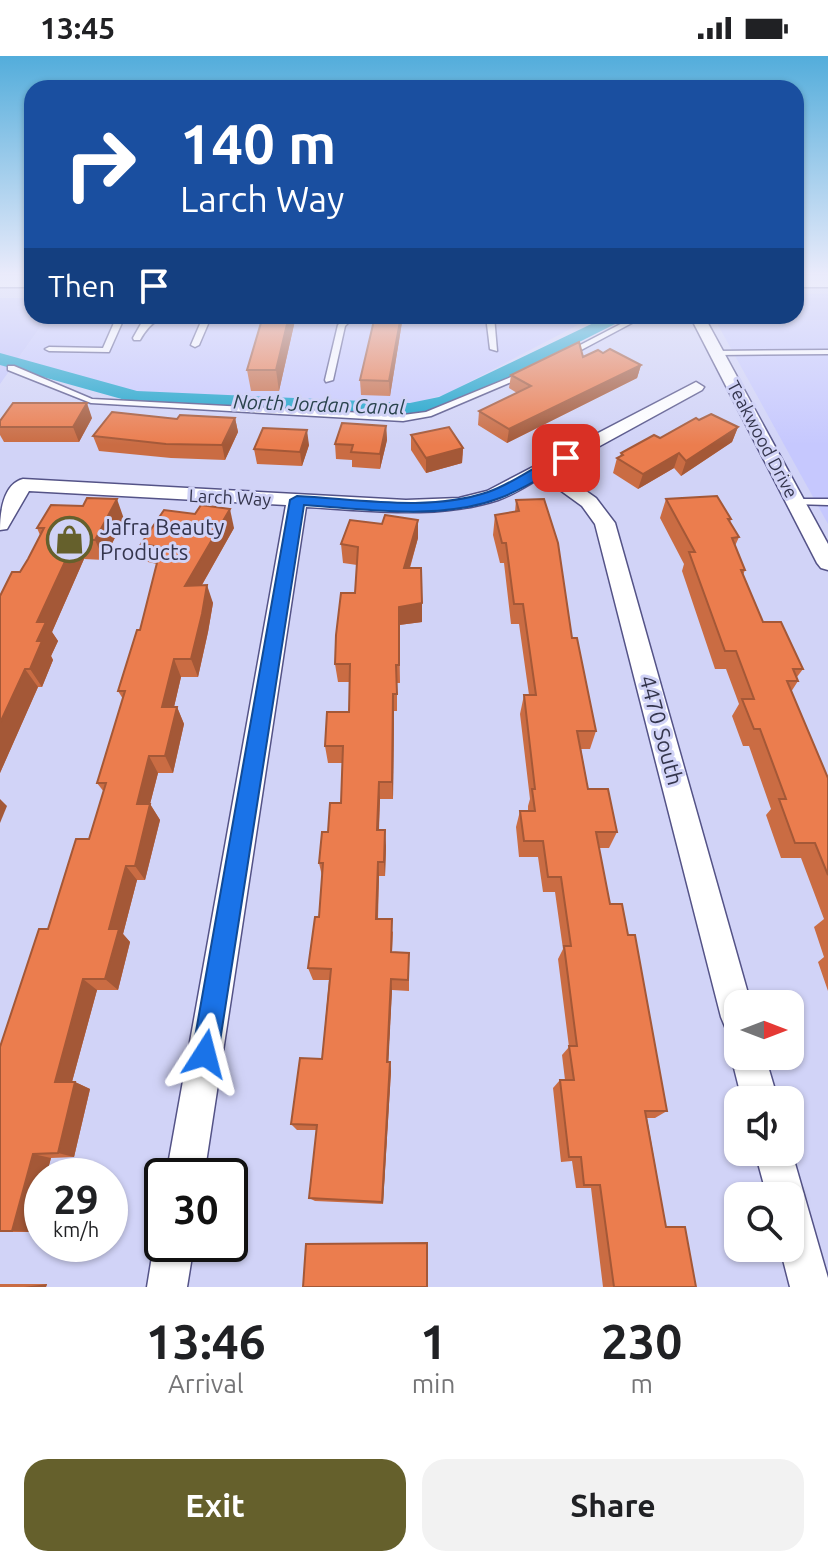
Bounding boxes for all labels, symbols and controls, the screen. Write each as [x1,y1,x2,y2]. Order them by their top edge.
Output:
text: 13:45 [40,11,115,45]
icon: right [48,112,152,216]
text: 140 m [180,112,336,175]
text: Larch Way [180,178,344,219]
icon: arrive [132,264,176,308]
text: Then [48,269,116,303]
street label: Teakwood Drive [724,377,802,501]
water label: North Jordan Canal [233,390,406,419]
pin [532,424,600,492]
icon: arrive [544,436,588,480]
street label: Larch Way [188,485,272,509]
place label: Jafra Beauty Products [100,514,225,564]
shop icon: Jafra Beauty Products [45,515,93,563]
street label: 4470 South [635,672,689,788]
north arrow [724,990,804,1070]
map controls [724,990,804,1262]
position arrow [163,1012,247,1096]
button: sound [724,1086,804,1166]
speed limit sign: 30 [144,1158,248,1262]
text: 29 [53,1177,99,1222]
button: search [724,1182,804,1262]
text: km/h [53,1218,99,1241]
text: 13:46 [146,1314,266,1368]
text: 1 [420,1314,447,1368]
text: 230 [601,1314,682,1368]
text: Arrival [168,1369,244,1398]
text: min [412,1369,455,1398]
text: m [630,1369,653,1398]
button: Exit [24,1459,406,1551]
button: Share [422,1459,804,1551]

